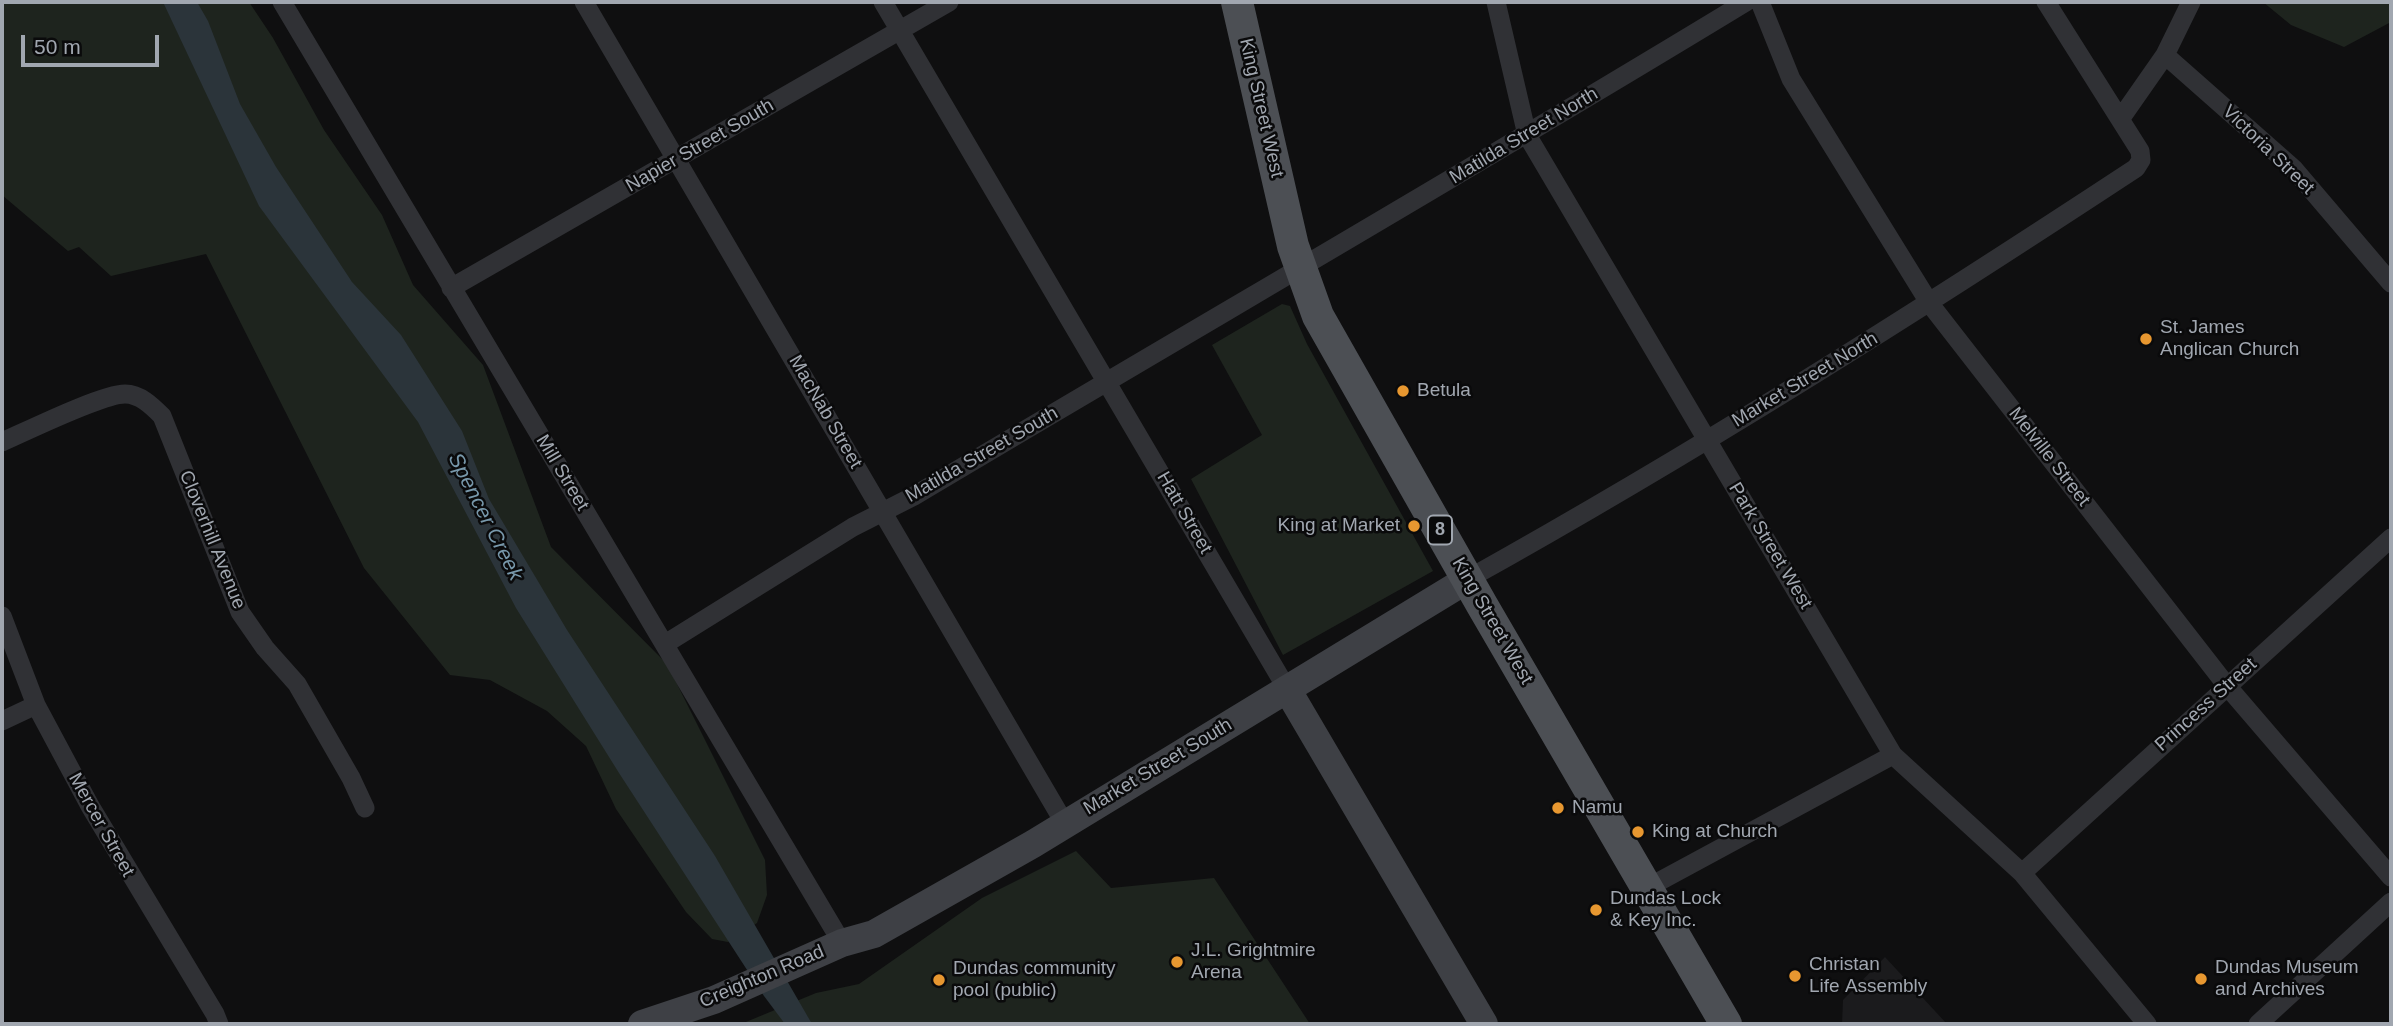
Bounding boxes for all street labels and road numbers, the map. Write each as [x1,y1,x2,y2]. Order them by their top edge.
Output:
street label: King Street West [1234,36,1288,180]
street label: Matilda Street North [1446,83,1602,189]
street label: Napier Street South [622,94,778,198]
street label: Victoria Street [2217,100,2319,200]
street label: Market Street North [1728,328,1882,432]
street label: MacNab Street [783,351,867,473]
street label: Matilda Street South [902,402,1062,508]
street label: Melville Street [2003,403,2095,511]
street label: Mill Street [530,431,594,515]
street label: Cloverhill Avenue [174,467,250,613]
street label: Hatt Street [1151,468,1217,558]
street label: Park Street West [1723,479,1817,613]
road number: 8 [1428,516,1452,544]
street label: King Street West [1447,554,1537,688]
street label: Princess Street [2151,653,2261,757]
street label: Market Street South [1080,714,1236,820]
street label: Mercer Street [63,769,139,881]
street label: Creighton Road [696,941,828,1013]

